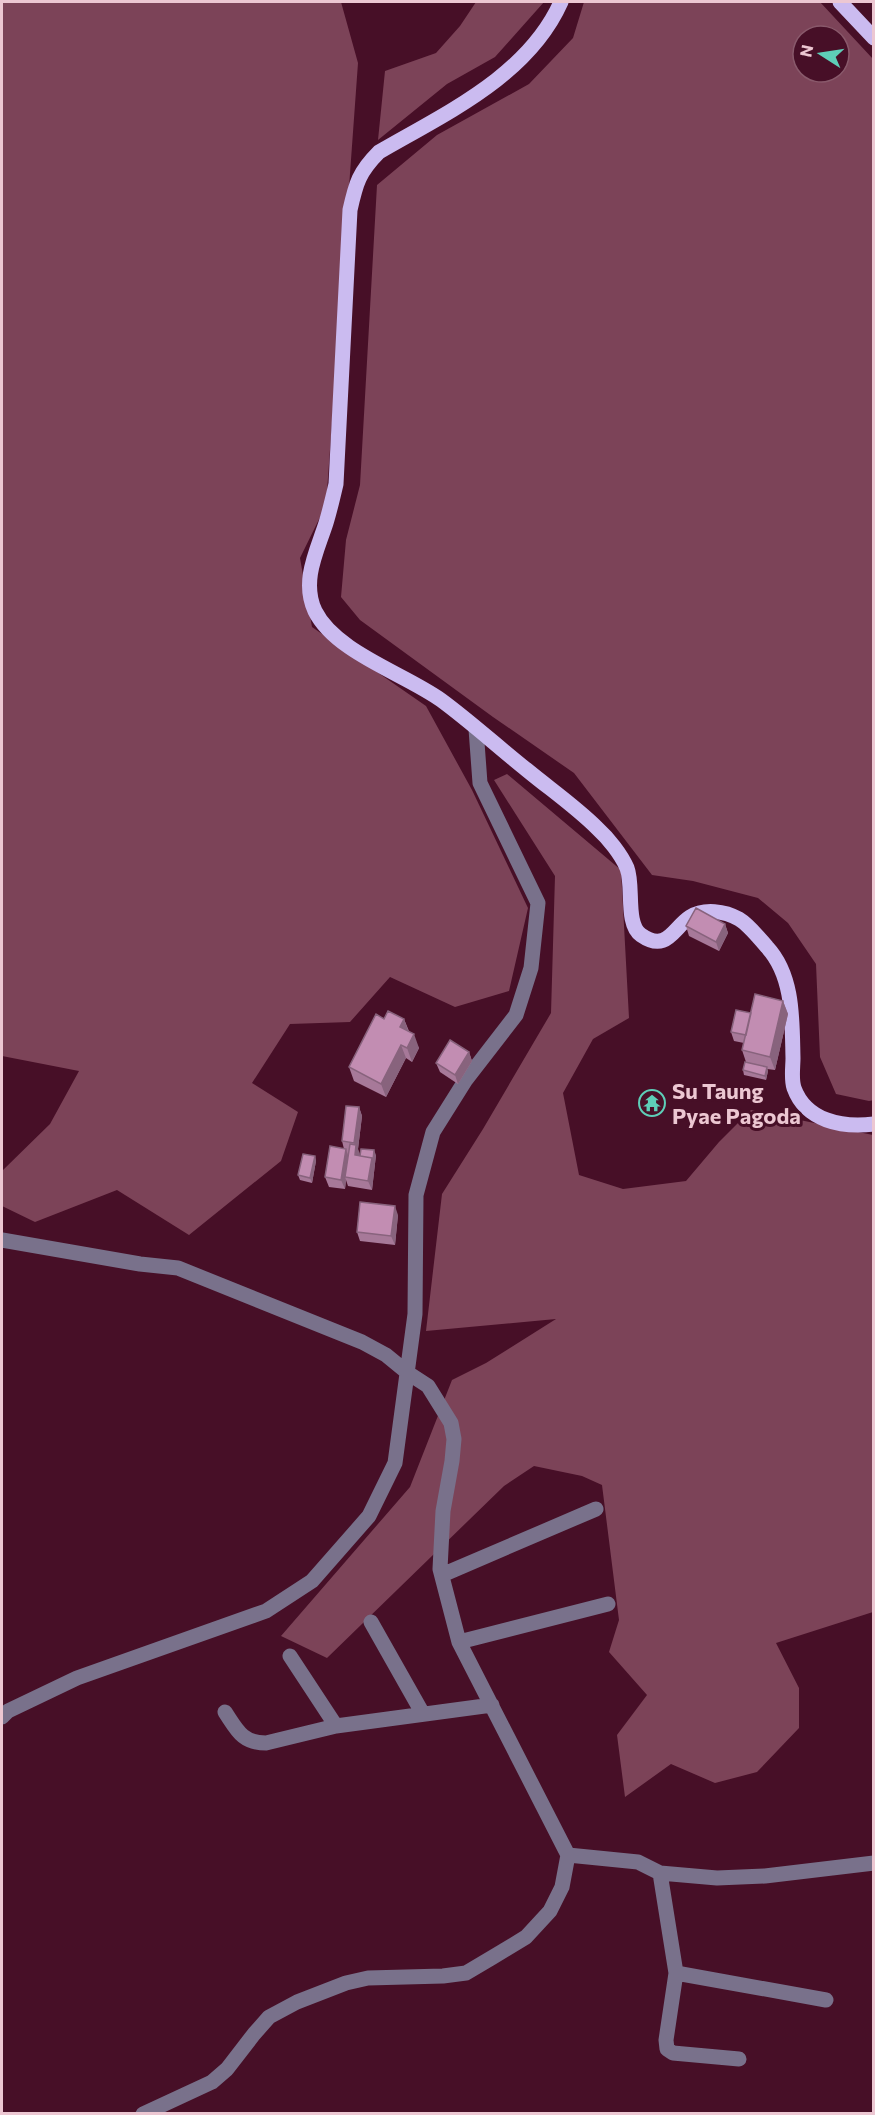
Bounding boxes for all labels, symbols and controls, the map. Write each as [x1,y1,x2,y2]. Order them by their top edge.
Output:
north arrow [791,24,851,84]
text: N [795,43,816,59]
place label: Su Taung Pyae Pagoda [672,1077,801,1129]
temple icon: Su Taung Pyae Pagoda [637,1088,667,1118]

